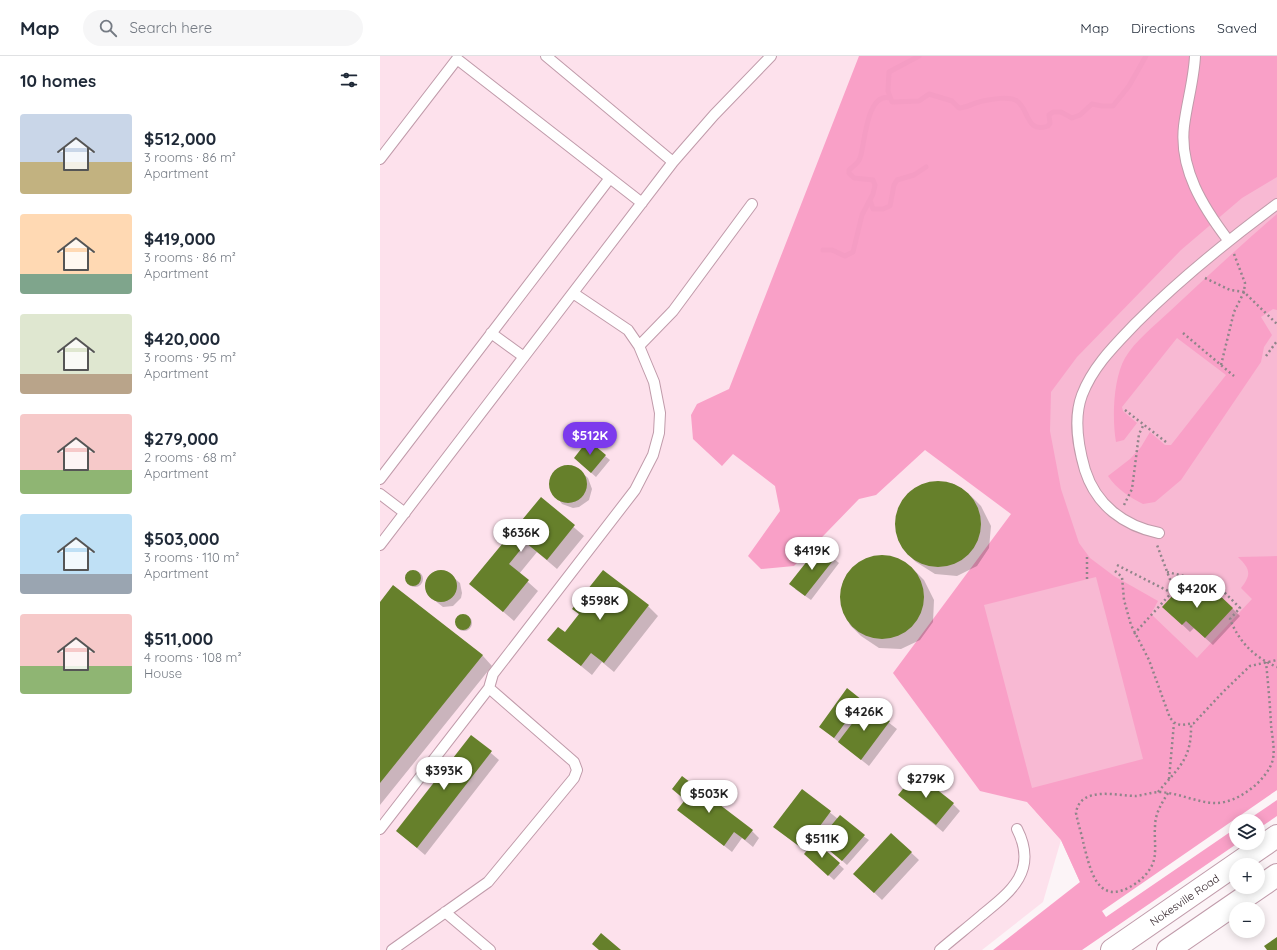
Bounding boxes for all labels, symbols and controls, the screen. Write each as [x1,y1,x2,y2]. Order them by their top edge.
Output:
search box [83,10,363,46]
text: Map [20,16,59,40]
icon: search [97,17,119,39]
text: Search here [129,18,212,37]
text: Map [1080,19,1109,37]
text: Directions [1131,19,1195,37]
text: Saved [1217,19,1257,37]
icon: filters [338,69,360,91]
text: 10 homes [20,70,96,91]
text: $512,000 [144,128,216,149]
icon: home [52,130,100,178]
text: 3 rooms · 86 m² [144,149,236,165]
text: Apartment [144,165,209,181]
text: $419,000 [144,228,216,249]
icon: home [52,230,100,278]
text: 3 rooms · 86 m² [144,249,236,265]
text: Apartment [144,265,209,281]
text: $420,000 [144,328,220,349]
icon: home [52,330,100,378]
text: 3 rooms · 95 m² [144,349,236,365]
text: Apartment [144,365,209,381]
pin: $512K [562,422,618,456]
text: $512K [572,427,608,443]
text: $279,000 [144,428,218,449]
icon: home [52,430,100,478]
text: 2 rooms · 68 m² [144,449,236,465]
text: Apartment [144,465,209,481]
pin: $636K [493,519,549,553]
text: $636K [502,524,540,540]
text: $503,000 [144,528,220,549]
icon: home [52,530,100,578]
pin: $419K [784,537,840,571]
text: $419K [794,542,830,558]
text: 3 rooms · 110 m² [144,549,239,565]
text: Apartment [144,565,209,581]
pin: $420K [1169,575,1225,609]
text: $420K [1177,580,1217,596]
pin: $598K [572,587,628,621]
text: $598K [581,592,619,608]
text: $511,000 [144,628,213,649]
icon: home [52,630,100,678]
text: 4 rooms · 108 m² [144,649,242,665]
text: House [144,665,182,681]
pin: $426K [836,698,892,732]
text: $426K [845,703,883,719]
pin: $393K [416,757,472,791]
text: $393K [425,762,463,778]
pin: $279K [898,765,954,799]
text: $279K [907,770,945,786]
pin: $503K [681,780,737,814]
text: $503K [690,785,728,801]
map controls [1229,814,1265,938]
button: layers [1229,814,1265,850]
pin: $511K [794,825,850,859]
text: $511K [805,830,839,846]
button: + [1229,858,1265,894]
street label: Nokesville Road [1147,871,1222,929]
button: − [1229,902,1265,938]

